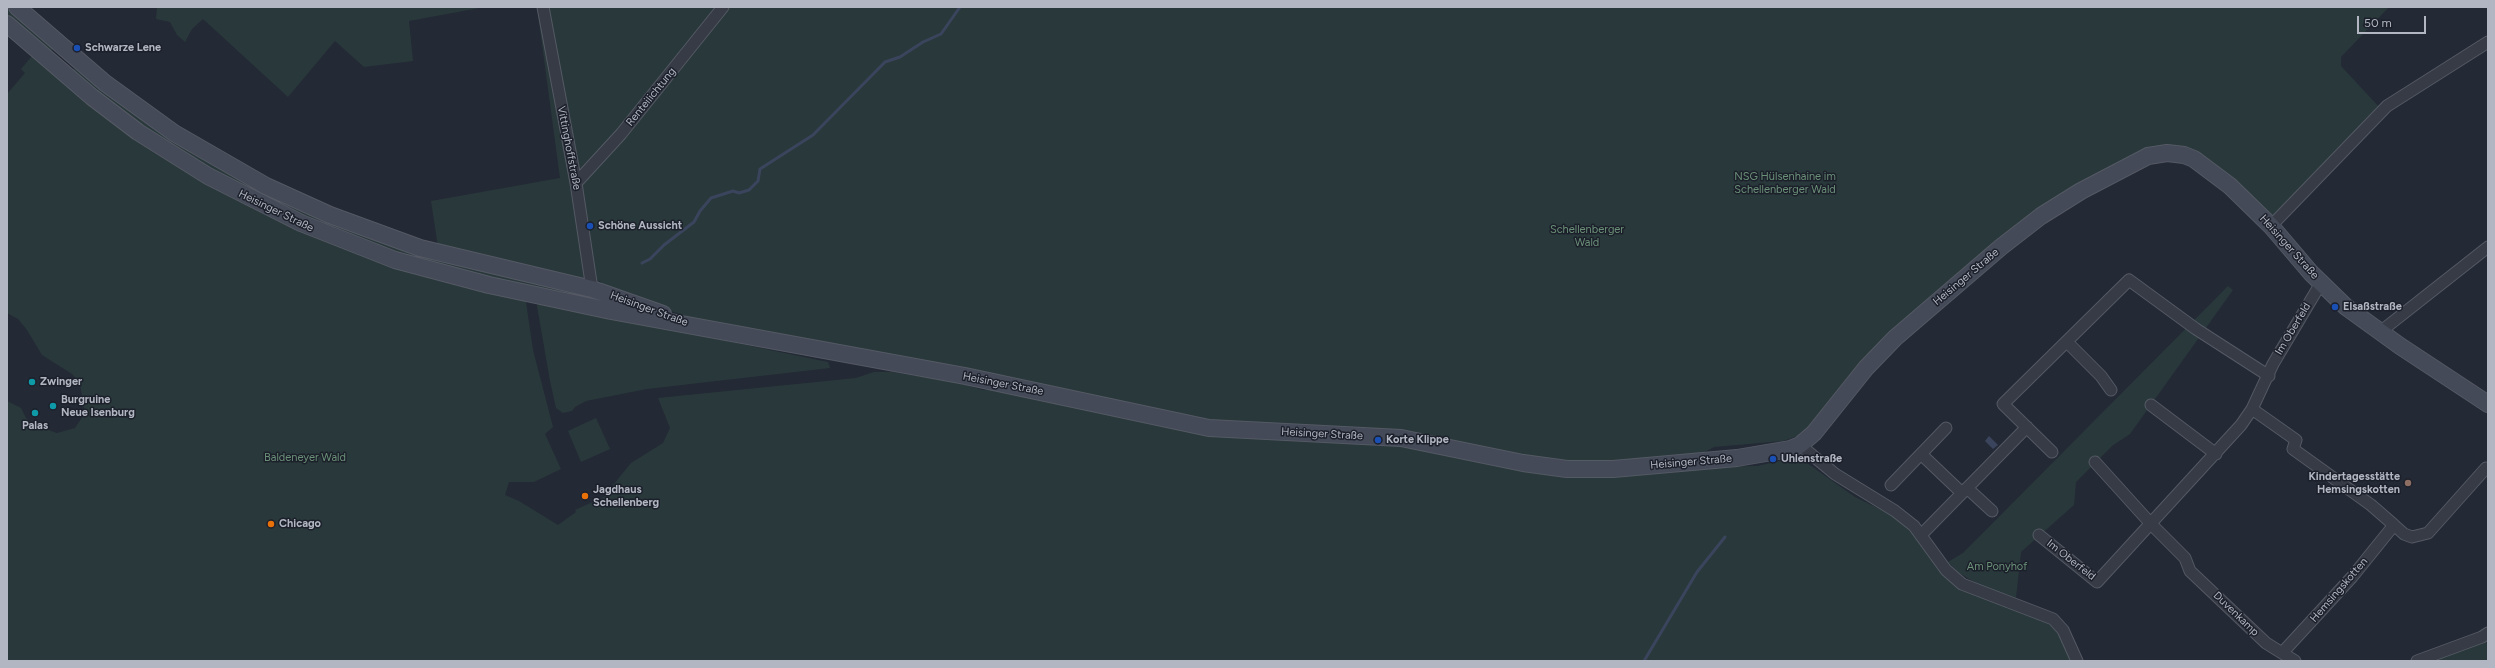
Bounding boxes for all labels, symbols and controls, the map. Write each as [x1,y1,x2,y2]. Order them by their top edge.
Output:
scale bar [2359,8,2428,34]
text: 50 m [2364,16,2392,30]
place label: Schwarze Lene [85,41,161,55]
marker: Schwarze Lene [72,43,82,53]
street label: Renteilichtung [623,65,679,129]
street label: Vittinghoffstraße [554,105,584,191]
park label: NSG Hülsenhaine im Schellenberger Wald [1734,170,1836,196]
street label: Heisinger Straße [236,187,316,235]
street label: Heisinger Straße [2257,212,2321,282]
place label: Schöne Aussicht [598,219,682,233]
marker: Schöne Aussicht [585,221,595,231]
park label: Schellenberger Wald [1550,223,1624,249]
street label: Heisinger Straße [1930,246,2002,308]
street label: Heisinger Straße [608,289,690,329]
street label: Im Oberfeld [2272,300,2314,358]
place label: Elsaßstraße [2343,300,2402,314]
marker: Elsaßstraße [2330,302,2340,312]
street label: Heisinger Straße [962,370,1044,398]
place label: Zwinger [40,375,82,389]
marker: Zwinger [27,377,37,387]
place label: Burgruine Neue Isenburg [61,393,135,419]
marker: Burgruine Neue Isenburg [48,401,58,411]
marker: Palas [30,408,40,418]
place label: Palas [22,419,48,433]
street label: Heisinger Straße [1281,425,1363,443]
place label: Korte Klippe [1386,433,1449,447]
marker: Korte Klippe [1373,435,1383,445]
park label: Baldeneyer Wald [264,451,346,465]
street label: Heisinger Straße [1650,452,1732,472]
place label: Uhlenstraße [1781,452,1842,466]
marker: Uhlenstraße [1768,454,1778,464]
place label: Kindertagesstätte Hemsingskotten [2309,470,2400,496]
marker: Kindertagesstätte Hemsingskotten [2403,478,2413,488]
place label: Jagdhaus Schellenberg [593,483,659,509]
marker: Jagdhaus Schellenberg [580,491,590,501]
place label: Chicago [279,517,321,531]
marker: Chicago [266,519,276,529]
street label: Im Oberfeld [2044,537,2098,583]
street label: Hemsingskotten [2307,555,2371,625]
park label: Am Ponyhof [1967,560,2027,574]
street label: Duvenkamp [2211,589,2261,639]

